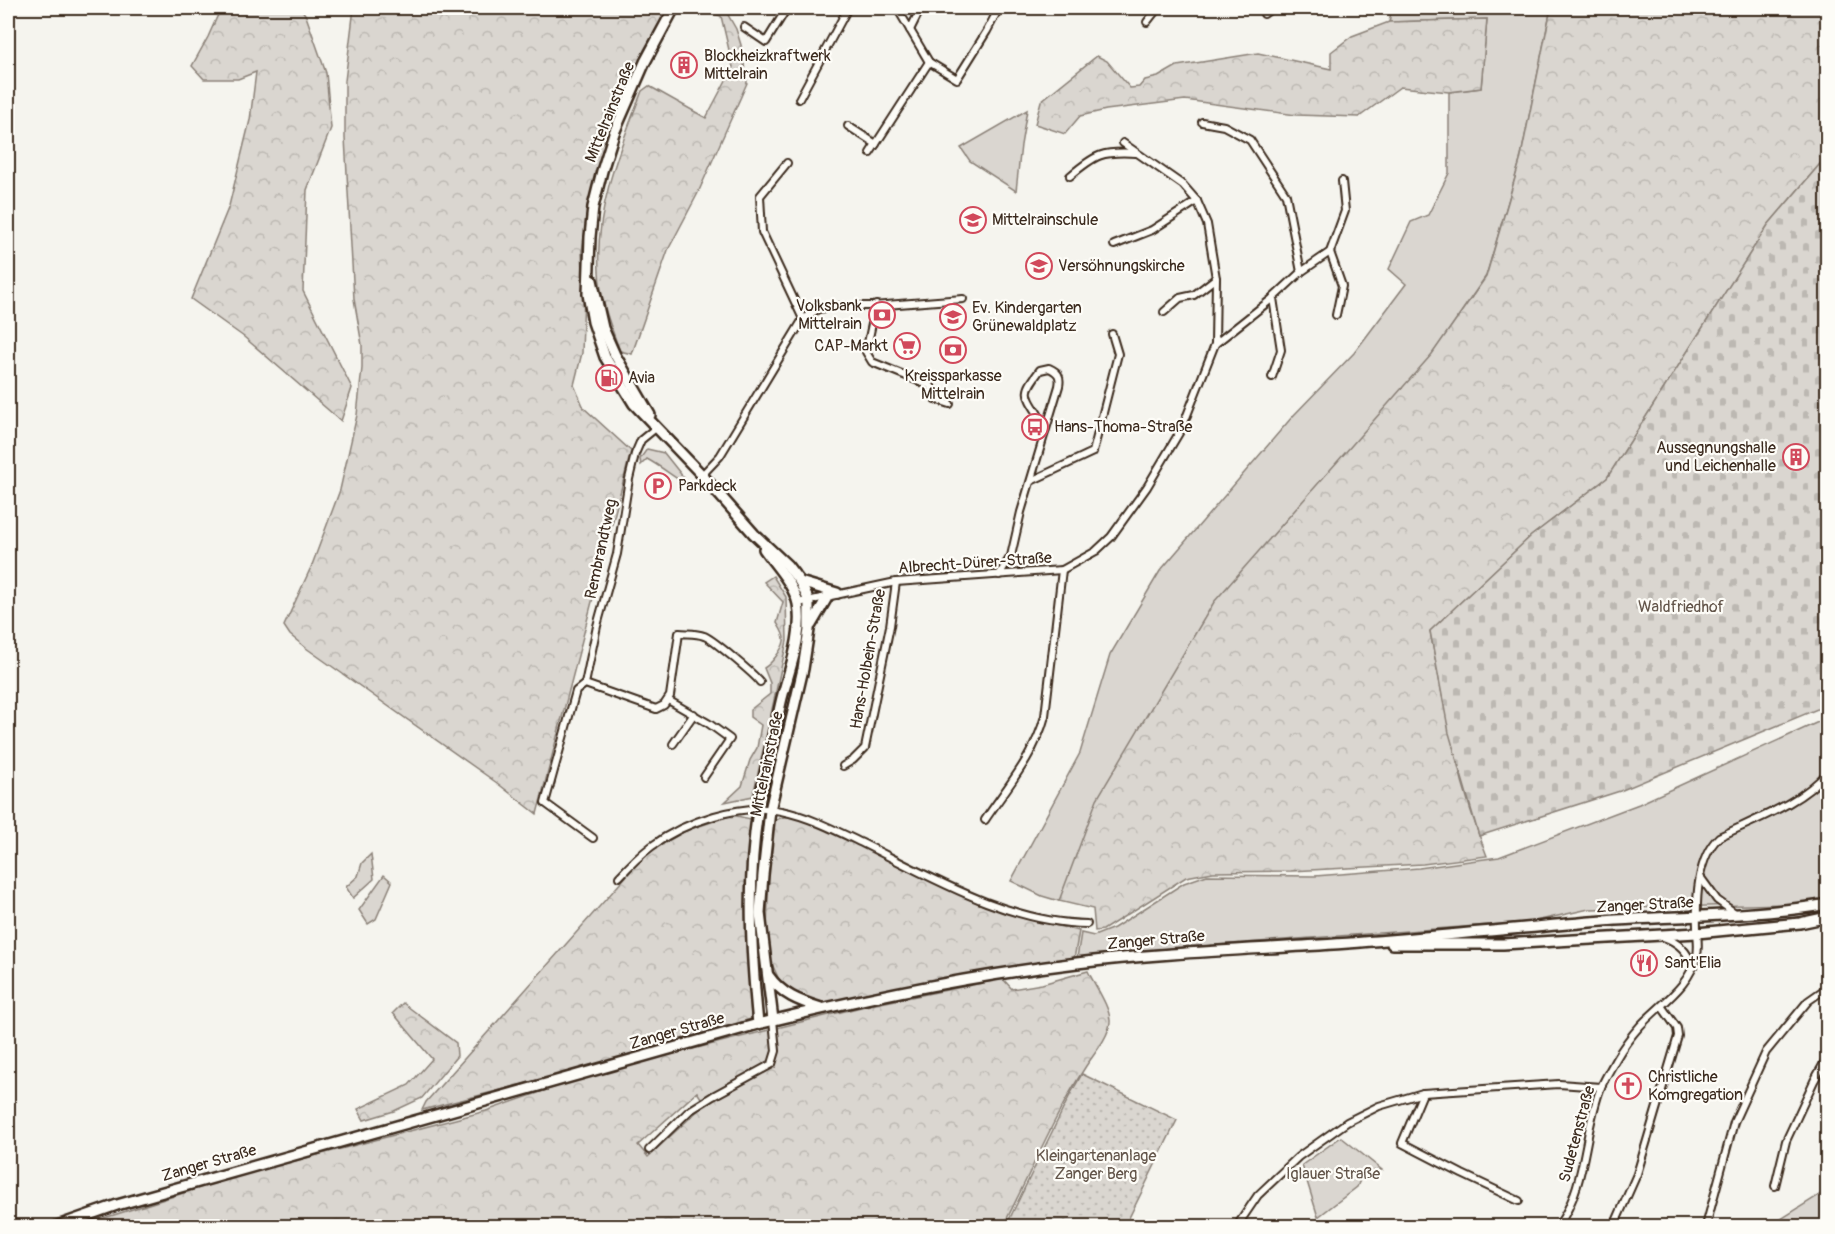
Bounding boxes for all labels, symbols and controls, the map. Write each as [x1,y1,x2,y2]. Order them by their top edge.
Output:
place label: Blockheizkraftwerk Mittelrain [704,46,831,84]
building icon: Blockheizkraftwerk Mittelrain [669,50,699,80]
street label: Mittelrainstraße [581,59,639,165]
school or university icon: Mittelrainschule [958,205,988,235]
place label: Mittelrainschule [992,210,1098,230]
school or university icon: Versöhnungskirche [1024,251,1054,281]
place label: Versöhnungskirche [1058,256,1185,276]
place label: Volksbank Mittelrain [796,296,862,334]
place label: Ev. Kindergarten Grünewaldplatz [972,298,1082,336]
bank icon: Volksbank Mittelrain [867,300,897,330]
school or university icon: Ev. Kindergarten Grünewaldplatz [938,302,968,332]
supermarket icon: CAP-Markt [892,331,922,361]
bank icon: Kreissparkasse Mittelrain [938,335,968,365]
place label: CAP-Markt [814,336,889,356]
fuel station icon: Avia [594,363,624,393]
place label: Kreissparkasse Mittelrain [904,366,1002,404]
place label: Avia [628,368,655,388]
bus stop icon: Hans-Thoma-Straße [1020,412,1050,442]
place label: Hans-Thoma-Straße [1054,417,1192,437]
place label: Aussegnungshalle und Leichenhalle [1656,438,1776,476]
building icon: Aussegnungshalle und Leichenhalle [1781,442,1811,472]
parking icon: Parkdeck [643,471,673,501]
place label: Parkdeck [678,476,737,496]
street label: Rembrandtweg [581,497,621,601]
street label: Albrecht-Dürer-Straße [898,548,1053,578]
street label: Hans-Holbein-Straße [846,587,890,731]
park label: Waldfriedhof [1638,597,1725,617]
street label: Mittelrainstraße [746,710,788,818]
street label: Zanger Straße [1596,892,1694,918]
street label: Zanger Straße [1107,926,1206,954]
restaurant icon: Sant'Elia [1629,948,1659,978]
place label: Sant'Elia [1664,953,1721,973]
street label: Zanger Straße [627,1008,727,1054]
place label: Christliche Komgregation [1648,1067,1743,1105]
church icon: Christliche Komgregation [1613,1071,1643,1101]
street label: Sudetenstraße [1554,1083,1600,1185]
street label: Zanger Straße [159,1140,259,1186]
park label: Kleingartenanlage Zanger Berg [1036,1146,1156,1184]
park label: Iglauer Straße [1286,1164,1380,1184]

